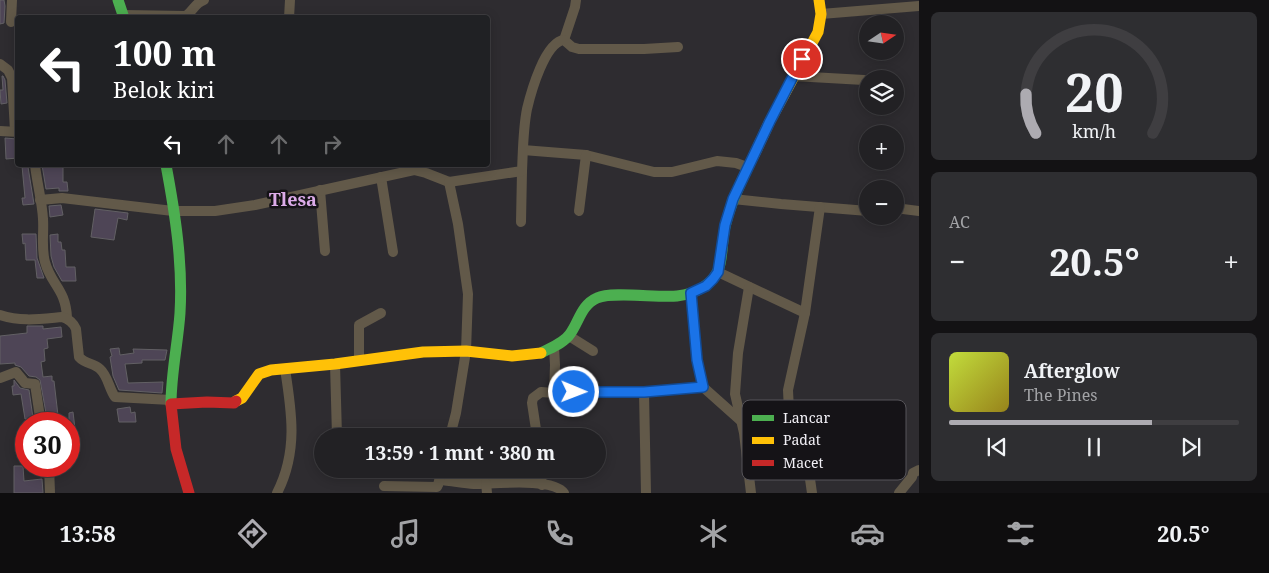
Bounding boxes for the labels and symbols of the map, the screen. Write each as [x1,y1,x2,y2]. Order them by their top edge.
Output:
north arrow [859,15,904,60]
pin [781,38,823,80]
district label: Tlesa [269,187,317,211]
position arrow [547,365,599,417]
legend [742,400,906,480]
text: Lancar [783,408,830,427]
speed limit sign: 30 [15,412,80,477]
text: Padat [783,430,821,449]
text: Macet [783,453,823,472]

